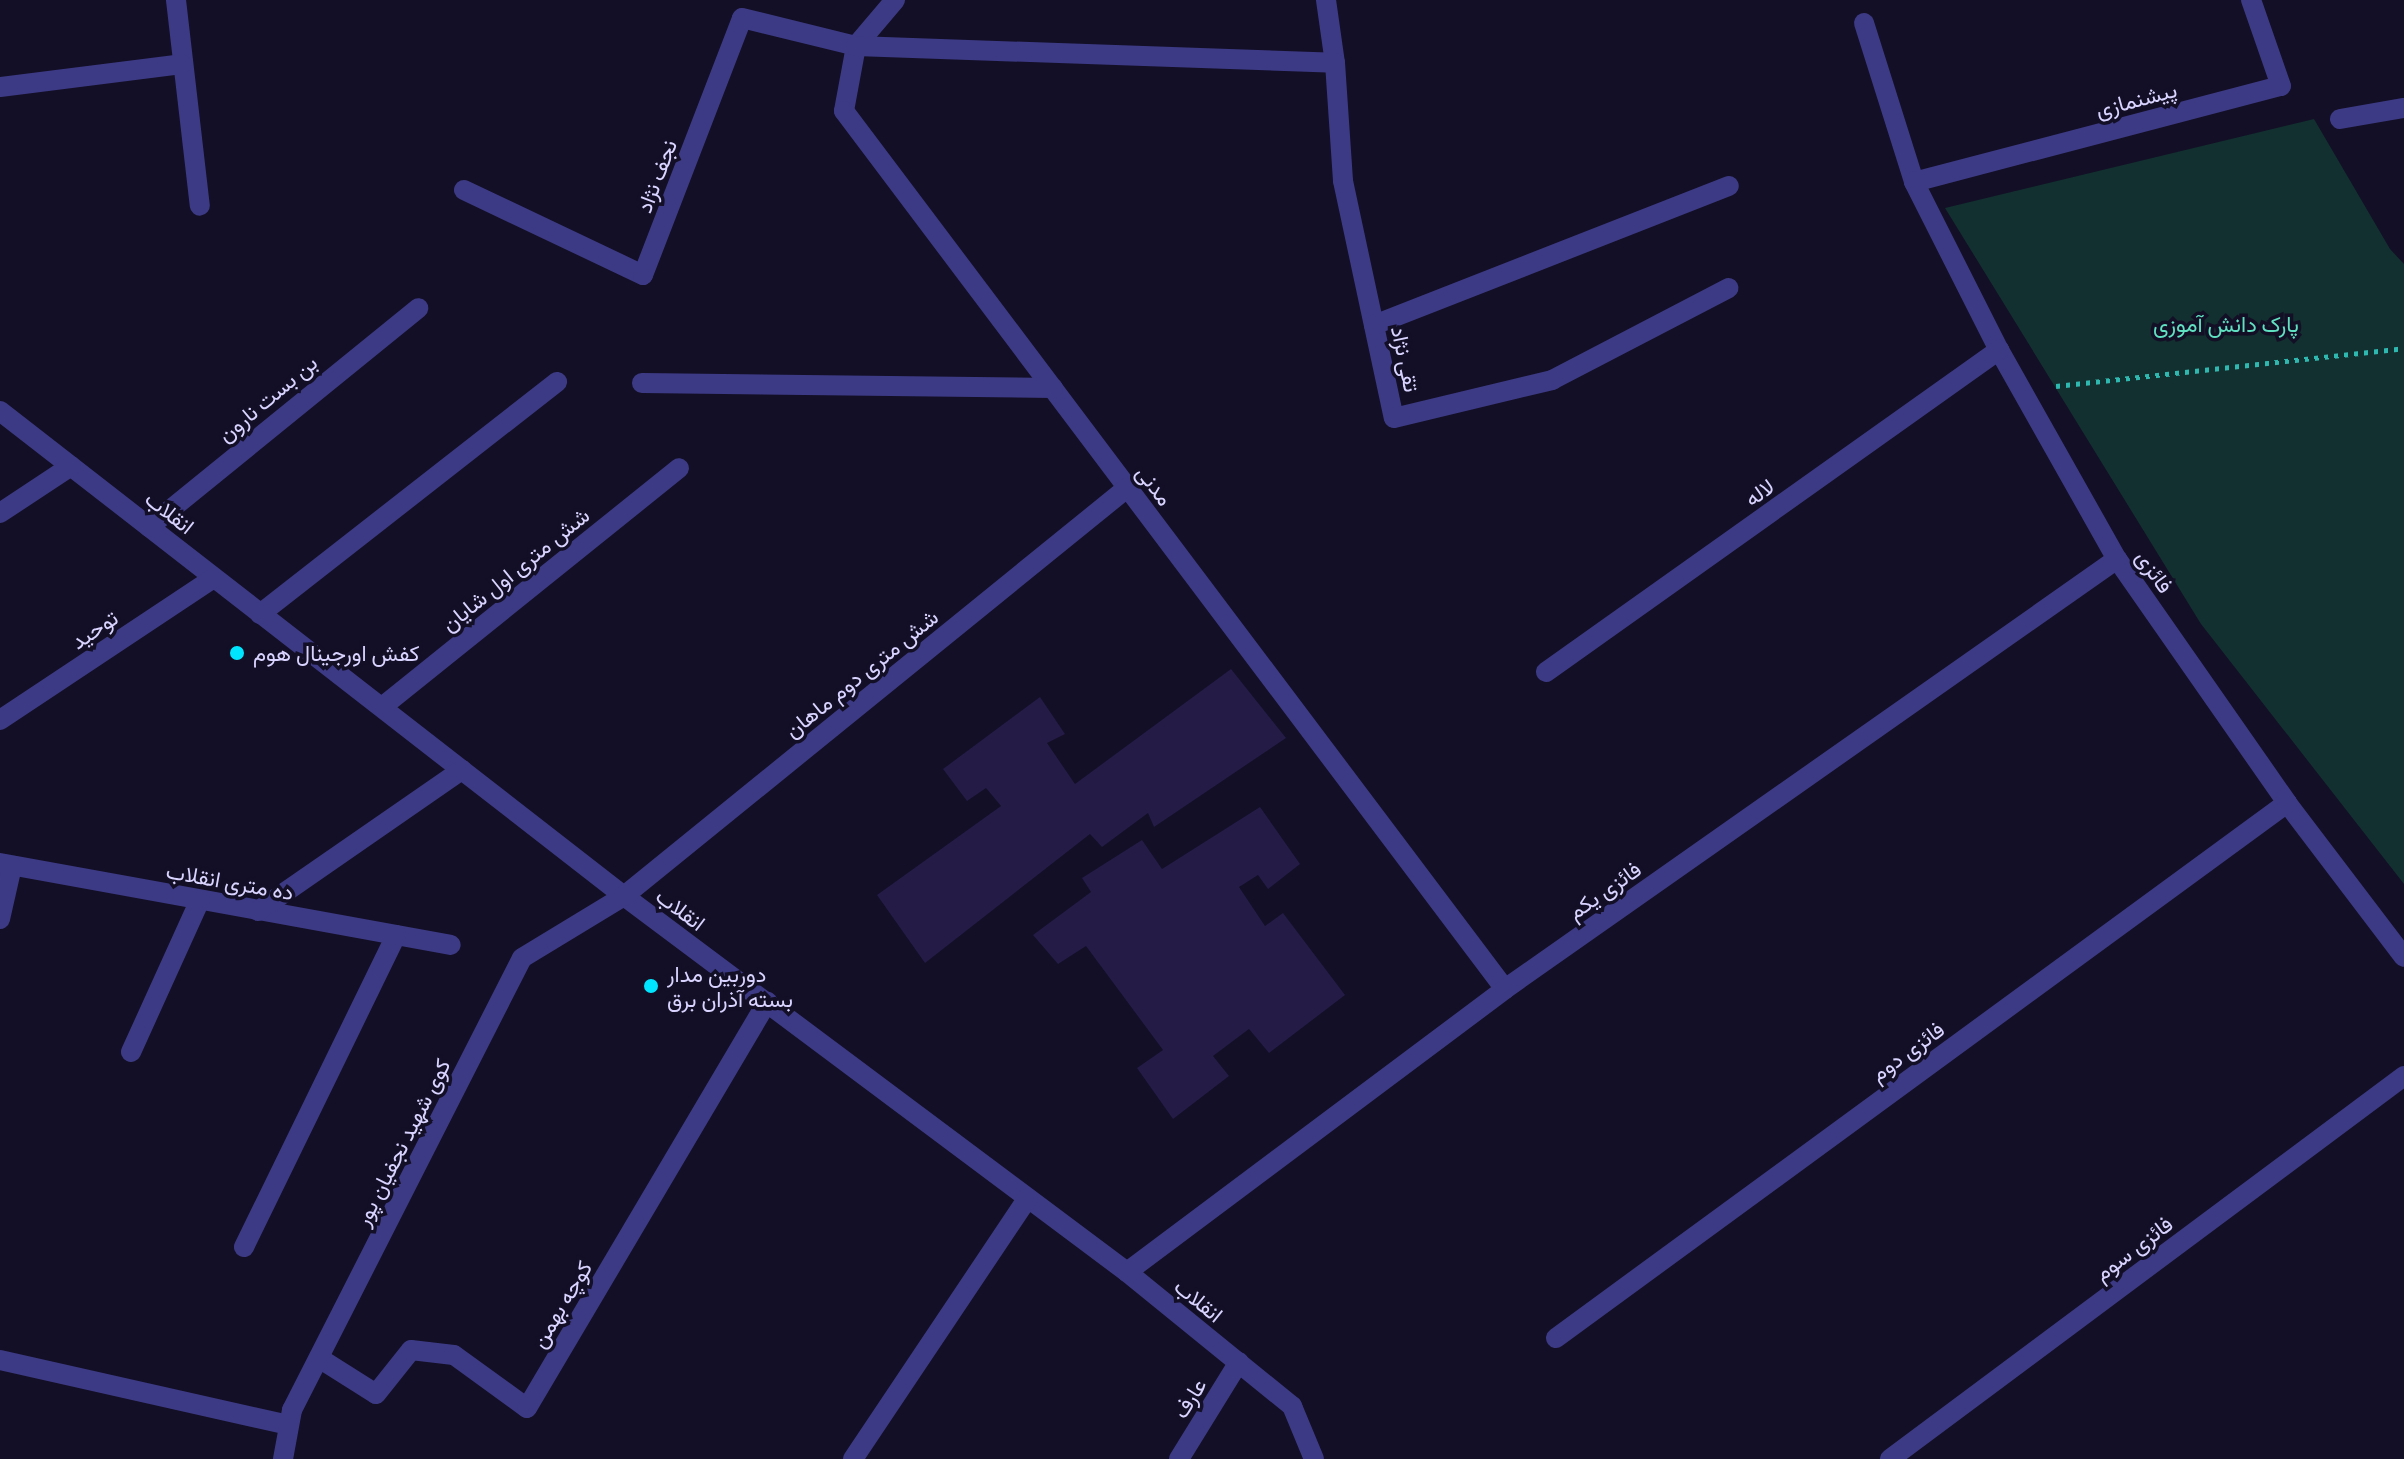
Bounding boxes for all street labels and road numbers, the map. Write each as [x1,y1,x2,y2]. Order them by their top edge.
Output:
street label: پیشنمازی [2093,76,2179,122]
street label: نجف نژاد [630,136,682,216]
street label: تقی نژاد [1386,324,1426,394]
street label: بن بست نارون [212,349,322,447]
street label: مدنی [1131,459,1179,511]
street label: لاله [1739,473,1779,511]
street label: انقلاب [140,485,200,539]
street label: شش متری اول شایان [436,501,594,637]
street label: فائزی [2131,544,2179,598]
street label: شش متری دوم ماهان [779,603,943,743]
street label: توحید [65,604,123,654]
street label: فائزی یکم [1562,855,1646,925]
street label: ده متری انقلاب [164,857,296,905]
street label: انقلاب [651,882,711,936]
street label: فائزی دوم [1865,1015,1949,1087]
street label: کوی شهید نجفیان پور [348,1054,456,1230]
street label: فائزی سوم [2088,1210,2178,1286]
street label: کوچه بهمن [525,1256,597,1352]
street label: انقلاب [1169,1272,1229,1328]
street label: عارف [1167,1373,1211,1423]

